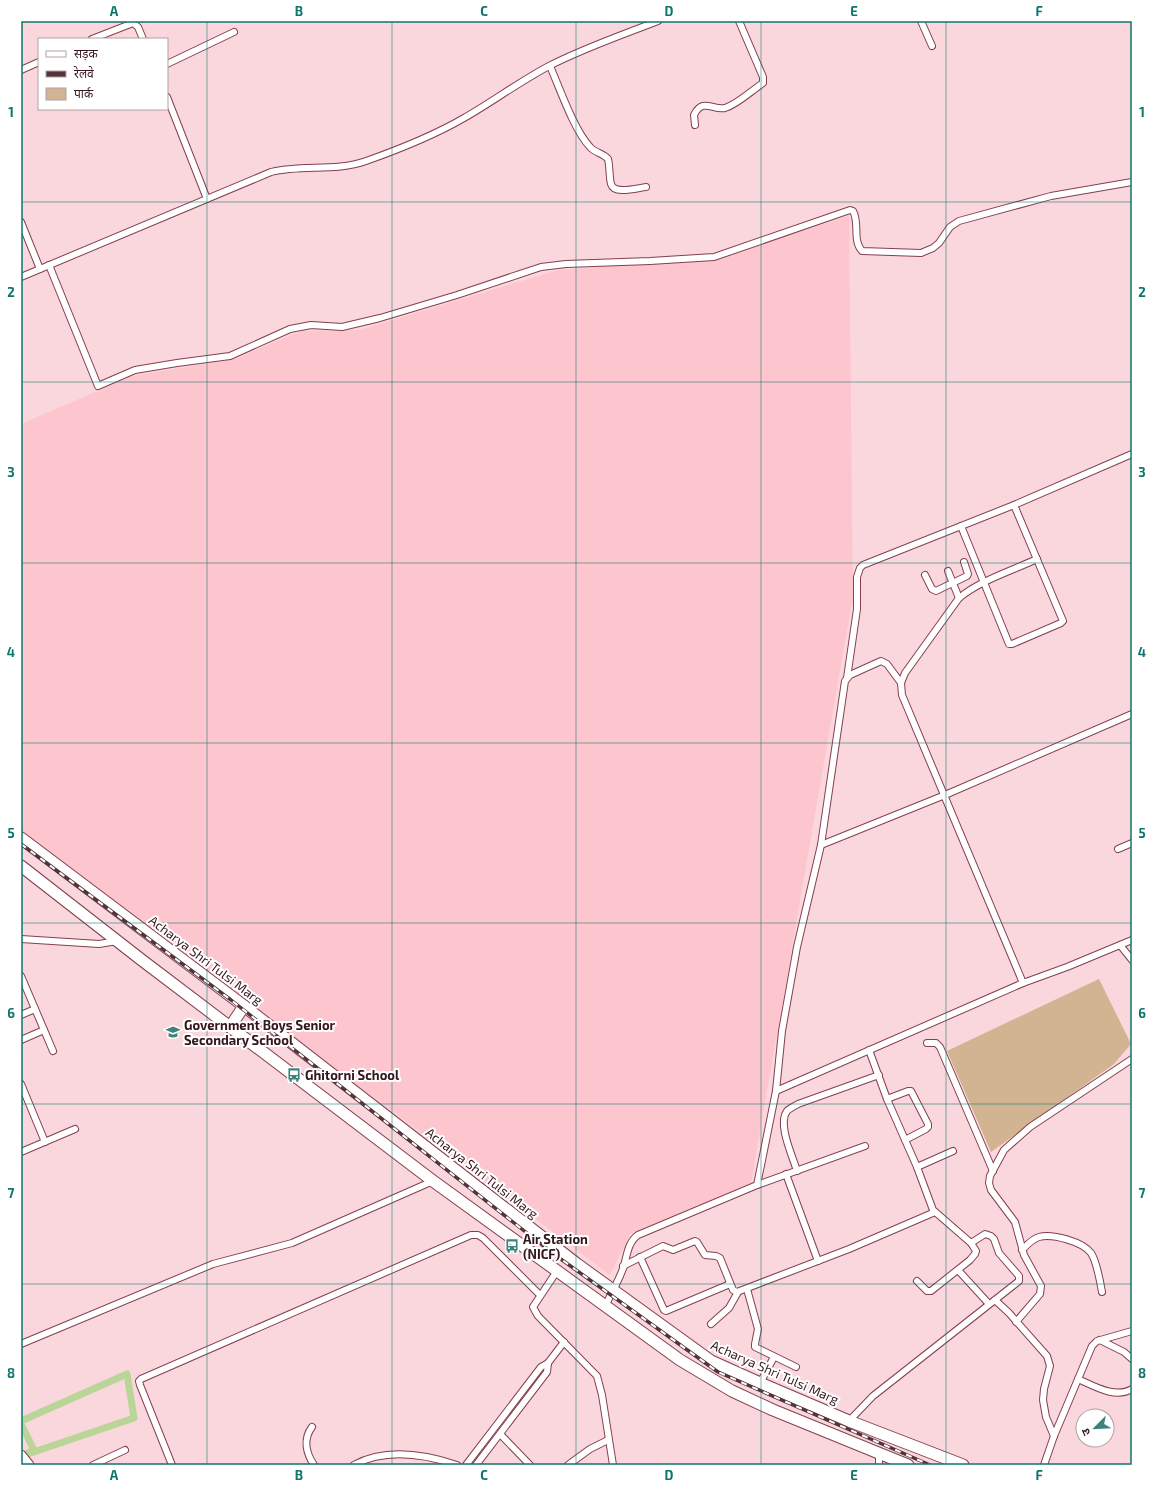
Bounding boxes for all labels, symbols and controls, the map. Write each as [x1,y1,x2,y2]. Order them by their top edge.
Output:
text: A [110,3,119,19]
text: B [295,3,303,19]
text: C [480,3,488,19]
text: D [665,3,674,19]
text: E [850,3,858,19]
text: F [1035,3,1043,19]
legend [38,38,168,110]
text: सड़क [74,46,99,61]
text: रेलवे [74,66,94,80]
text: पार्क [74,86,94,100]
text: 1 [8,104,14,120]
text: 1 [1139,104,1145,120]
text: 2 [7,284,15,300]
text: 2 [1138,284,1146,300]
text: 3 [7,464,15,480]
text: 3 [1138,464,1146,480]
text: 4 [7,644,15,660]
text: 4 [1138,644,1146,660]
text: 5 [7,825,15,841]
text: 5 [1138,825,1146,841]
street label: Acharya Shri Tulsi Marg [146,912,266,1008]
text: 6 [7,1005,15,1021]
text: 6 [1138,1005,1146,1021]
place label: Government Boys Senior Secondary School [184,1017,336,1048]
school or university icon: Government Boys Senior Secondary School [165,1024,181,1040]
bus stop icon: Ghitorni School [286,1067,302,1083]
place label: Ghitorni School [305,1067,400,1083]
street label: Acharya Shri Tulsi Marg [423,1124,541,1222]
text: 7 [8,1185,15,1201]
text: 7 [1139,1185,1146,1201]
place label: Air Station (NICF) [523,1231,588,1262]
bus stop icon: Air Station (NICF) [504,1238,520,1254]
street label: Acharya Shri Tulsi Marg [709,1337,841,1407]
text: 8 [7,1365,15,1381]
text: 8 [1138,1365,1146,1381]
north arrow [1075,1408,1115,1448]
text: उ [1078,1426,1093,1438]
text: A [110,1467,119,1483]
text: B [295,1467,303,1483]
text: C [480,1467,488,1483]
text: D [665,1467,674,1483]
text: E [850,1467,858,1483]
text: F [1035,1467,1043,1483]

